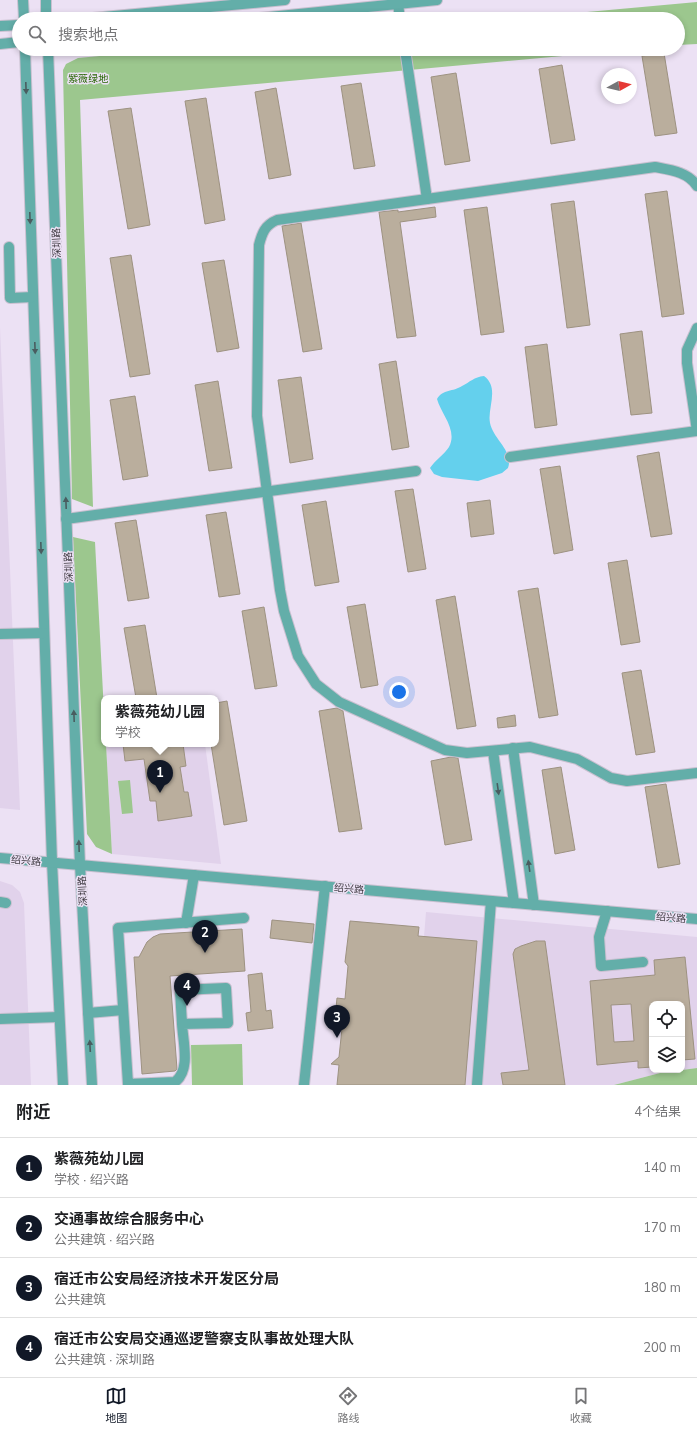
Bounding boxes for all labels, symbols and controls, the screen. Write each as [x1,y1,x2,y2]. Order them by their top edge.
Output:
search box [12,12,685,56]
icon: search [26,23,48,45]
text: 搜索地点 [58,25,118,45]
north arrow [601,68,637,104]
park label: 紫薇绿地 [68,72,109,86]
one-way arrow [23,82,29,95]
one-way arrow [27,212,34,224]
street label: 深圳路 [49,228,65,258]
one-way arrow [31,342,38,354]
one-way arrow [62,497,69,509]
one-way arrow [38,542,45,554]
street label: 深圳路 [61,552,77,582]
your location [389,682,409,702]
popup [101,695,219,747]
text: 紫薇苑幼儿园 [115,702,205,722]
one-way arrow [71,710,78,722]
text: 学校 [115,724,141,742]
pin: 1 [147,760,173,793]
one-way arrow [495,783,501,796]
one-way arrow [76,840,83,852]
street label: 绍兴路 [10,853,41,869]
one-way arrow [526,860,532,872]
street label: 深圳路 [75,876,91,906]
street label: 绍兴路 [333,881,364,897]
street label: 绍兴路 [655,910,686,926]
pin: 2 [192,920,218,953]
pin: 4 [174,973,200,1006]
map controls [649,1001,685,1073]
button: locate [649,1001,685,1037]
pin: 3 [324,1005,350,1038]
button: layers [649,1037,685,1073]
one-way arrow [87,1039,93,1052]
text: 附近 [16,1101,50,1124]
text: 4个结果 [634,1103,681,1121]
text: 紫薇苑幼儿园 [54,1149,144,1169]
text: 1 [25,1159,33,1177]
text: 140 m [643,1159,681,1177]
text: 学校 · 绍兴路 [54,1171,129,1189]
text: 交通事故综合服务中心 [54,1209,204,1229]
text: 2 [25,1219,33,1237]
text: 170 m [643,1219,681,1237]
text: 公共建筑 · 绍兴路 [54,1231,155,1249]
text: 宿迁市公安局经济技术开发区分局 [54,1269,279,1289]
text: 3 [25,1279,33,1297]
text: 180 m [643,1279,681,1297]
text: 公共建筑 [54,1291,106,1309]
text: 宿迁市公安局交通巡逻警察支队事故处理大队 [54,1329,354,1349]
text: 4 [25,1339,33,1357]
text: 200 m [643,1339,681,1357]
text: 公共建筑 · 深圳路 [54,1351,155,1369]
tab: 地图 [105,1385,127,1426]
tab: 路线 [337,1385,359,1426]
tab: 收藏 [570,1385,592,1426]

